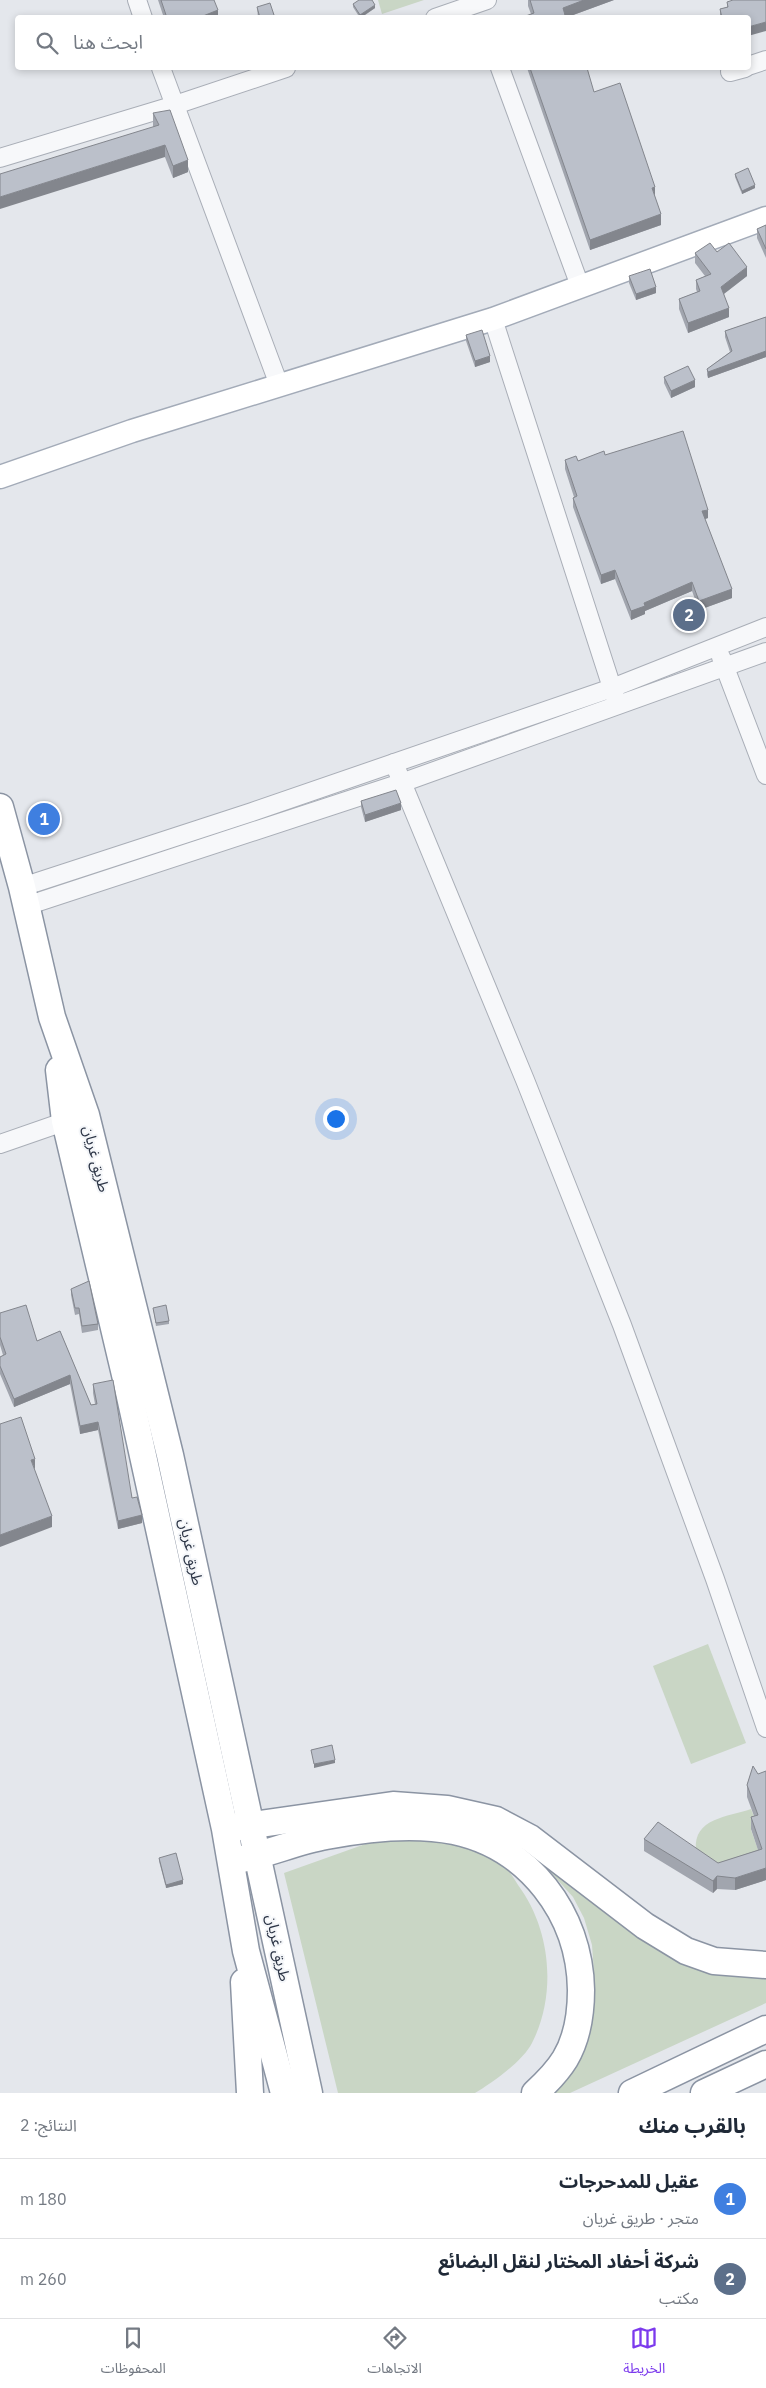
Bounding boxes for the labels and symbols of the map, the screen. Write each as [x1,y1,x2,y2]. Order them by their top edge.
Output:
pin: 2 [673,596,705,634]
pin: 1 [28,800,60,838]
your location [323,1106,349,1132]
street label: طريق غريان [78,1124,114,1194]
street label: طريق غريان [174,1517,208,1587]
street label: طريق غريان [261,1913,295,1983]

